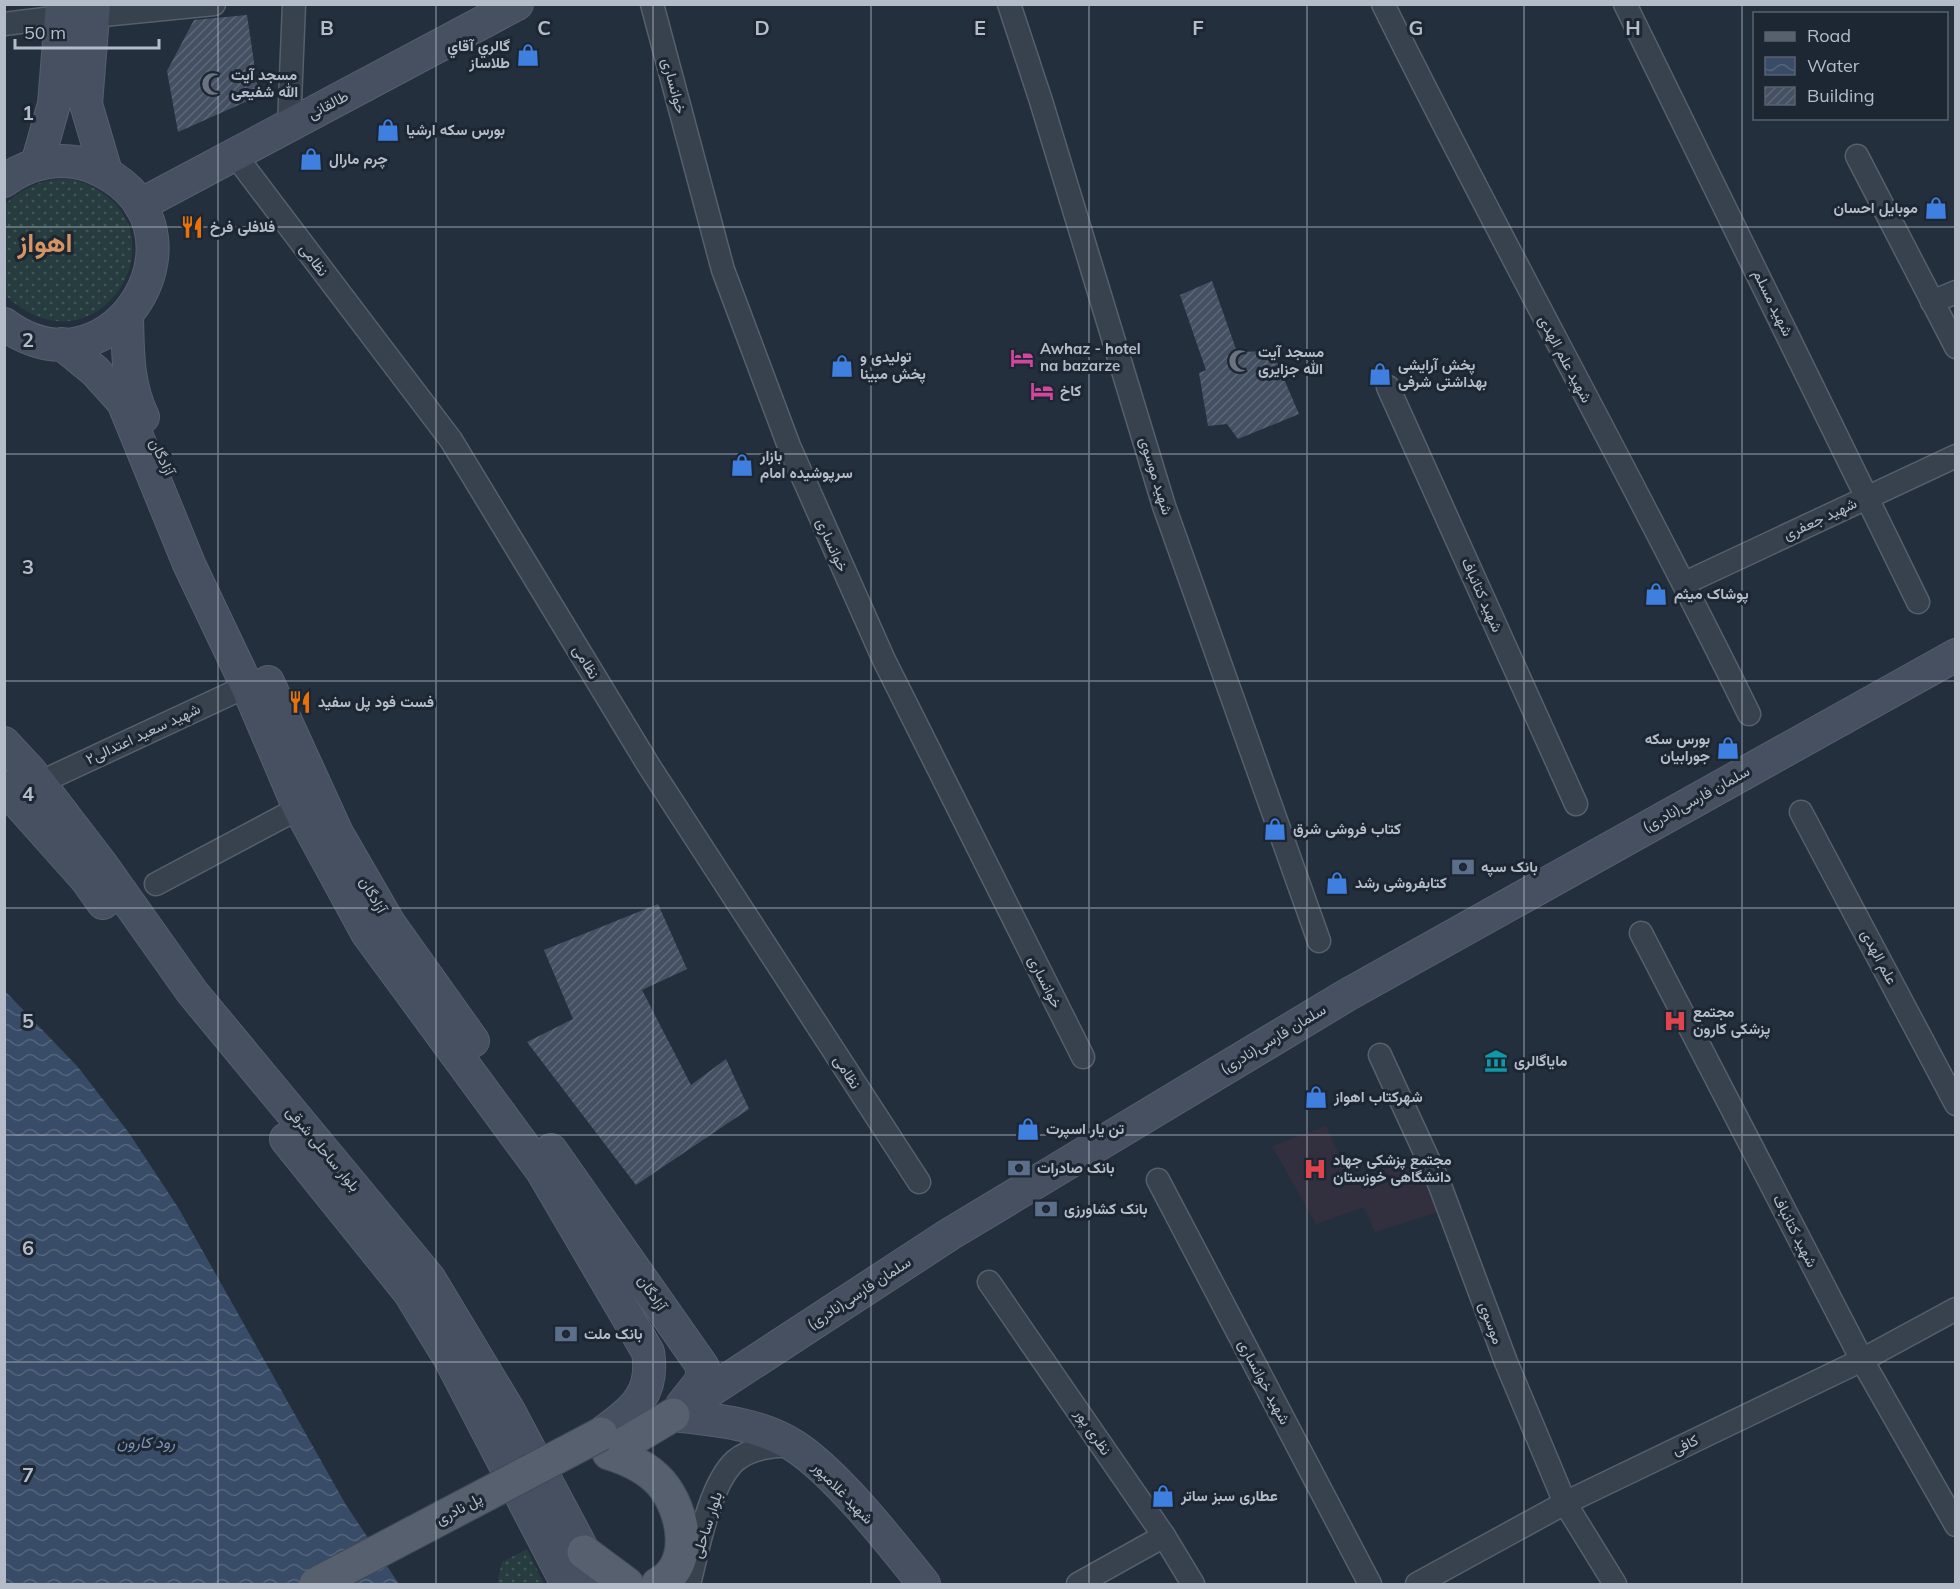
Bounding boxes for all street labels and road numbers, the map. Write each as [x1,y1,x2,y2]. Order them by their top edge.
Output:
street label: خوانساری [657,56,691,116]
street label: طالقانی [304,86,352,124]
street label: نظامی [295,239,333,281]
street label: شهید مسلم [1748,266,1798,340]
street label: شهید علم الهدی [1534,312,1597,406]
street label: آزادگان [145,435,180,480]
street label: شهید موسوی [1135,435,1177,518]
street label: شهید جعفری [1780,493,1860,545]
street label: خوانساری [811,515,853,575]
street label: شهید کتانباف [1458,555,1507,635]
street label: نظامی [568,641,604,683]
street label: شهید سعید اعتدالی۲ [82,699,204,769]
street label: سلمان فارسی(نادری) [1639,761,1754,837]
street label: آزادگان [356,873,392,918]
street label: علم الهدی [1856,926,1902,988]
street label: خوانساری [1023,952,1067,1012]
street label: سلمان فارسی(نادری) [1216,999,1330,1079]
street label: نظامی [829,1051,865,1093]
street label: بلوار ساحلی شرقی [281,1102,365,1196]
street label: شهید کتانباف [1769,1191,1822,1271]
street label: سلمان فارسی(نادری) [803,1252,915,1334]
street label: آزادگان [634,1271,672,1315]
street label: موسوی [1474,1299,1508,1347]
street label: شهید خوانساری [1233,1336,1295,1428]
street label: نظری پور [1070,1404,1116,1459]
street label: کافی [1668,1430,1702,1460]
street label: شهید غلامپور [807,1457,878,1529]
street label: پل نادری [432,1488,486,1530]
street label: بلوار ساحلی [687,1489,727,1561]

